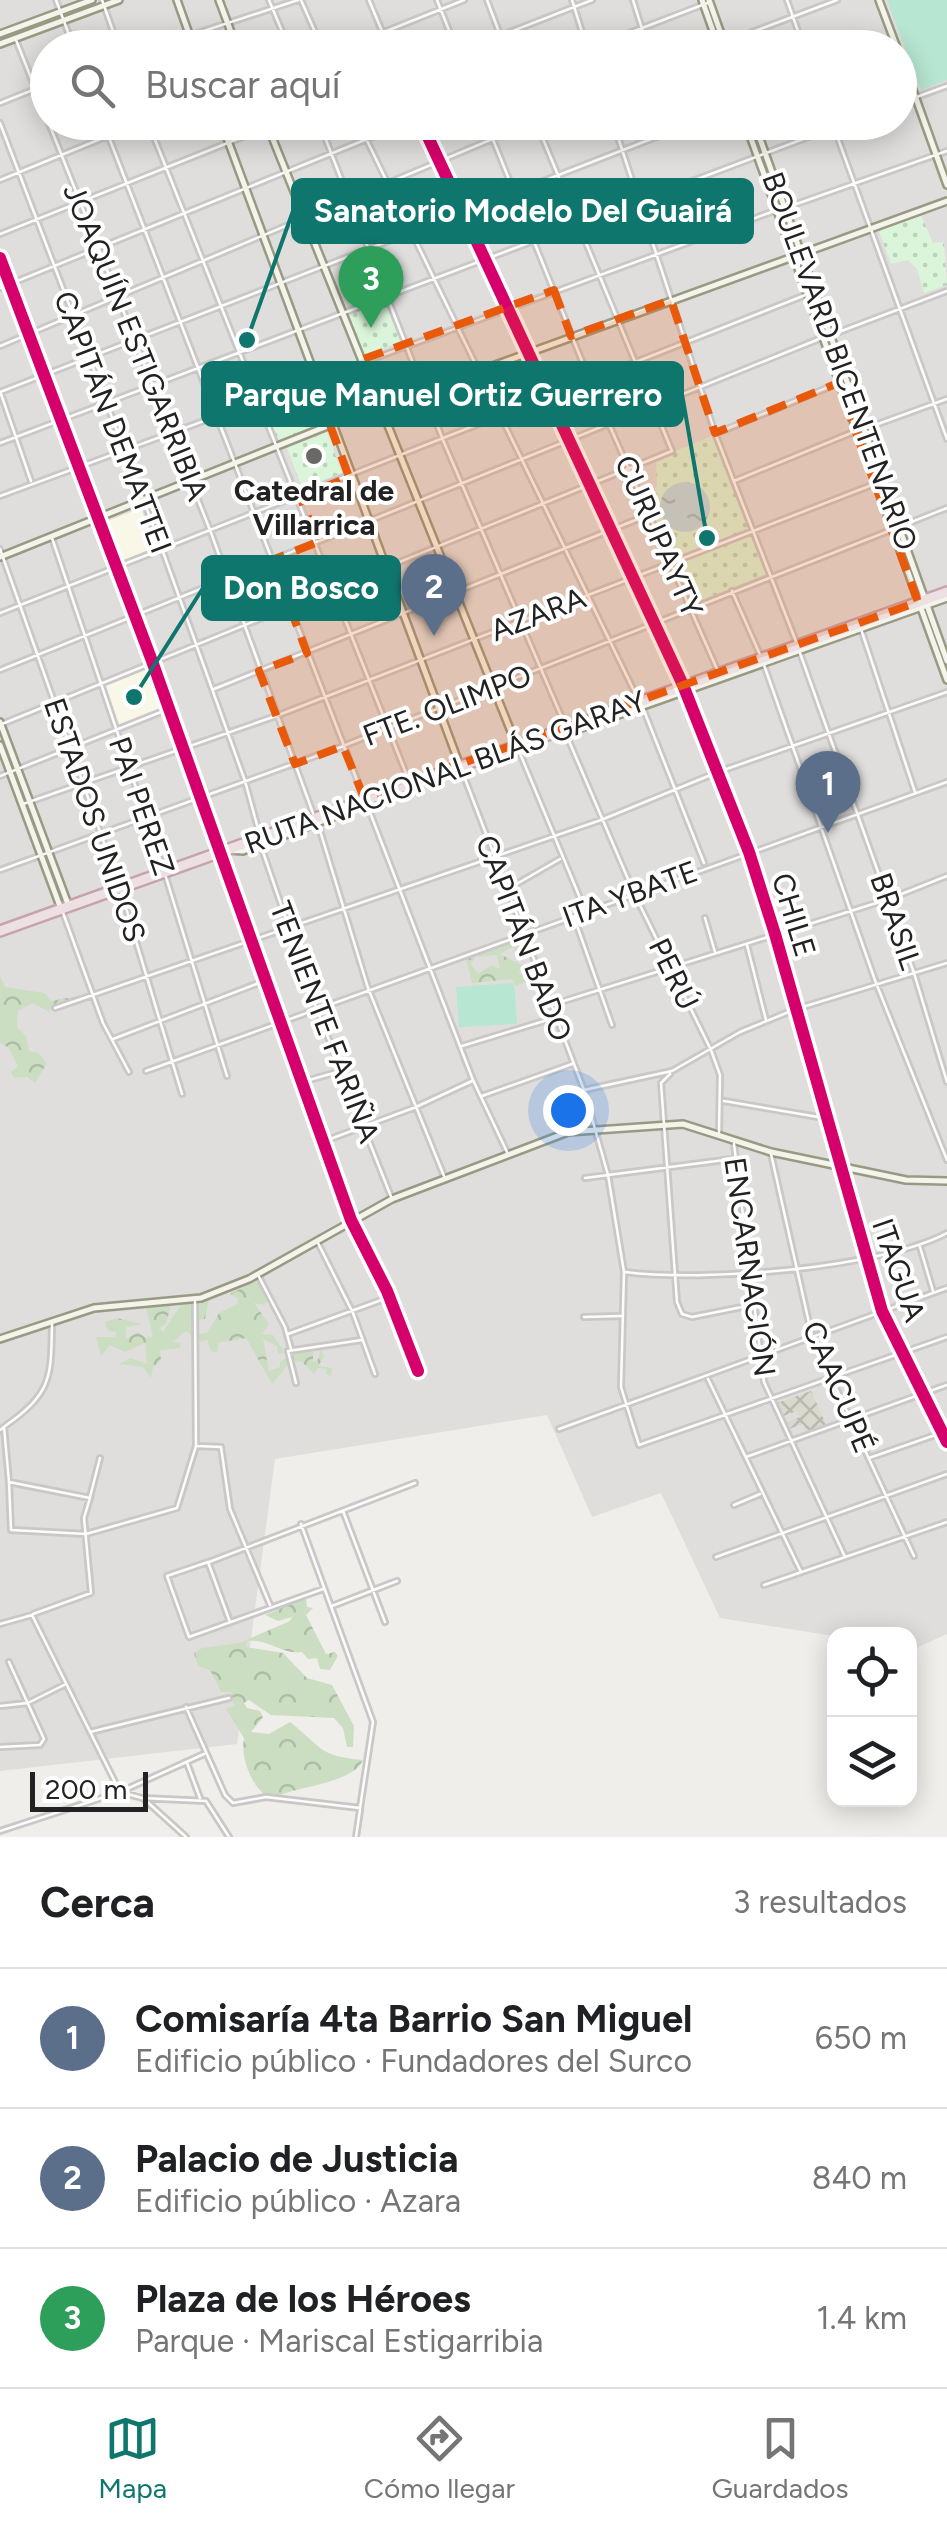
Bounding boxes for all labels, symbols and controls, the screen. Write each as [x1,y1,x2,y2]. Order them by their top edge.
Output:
search box [30,30,917,140]
icon: search [65,58,120,113]
text: Buscar aquí [145,62,341,108]
street label: BOULEVARD BICENTENARIO [754,167,926,555]
street label: JOAQUÍN ESTIGARRIBIA [55,178,217,507]
callout: Sanatorio Modelo Del Guairá [293,180,752,242]
text: Sanatorio Modelo Del Guairá [314,192,732,230]
pin: 3 [338,245,404,328]
street label: CAPITÁN DEMATTEI [46,286,180,558]
callout: Parque Manuel Ortiz Guerrero [203,363,682,425]
text: Parque Manuel Ortiz Guerrero [224,376,662,414]
marker: Catedral de Villarrica [303,445,325,467]
street label: CURUPAYTY [607,449,711,623]
place label: Catedral de Villarrica [234,472,395,543]
pin: 2 [402,554,466,636]
callout: Don Bosco [203,557,399,619]
text: Don Bosco [223,569,379,607]
street label: AZARA [485,579,591,649]
street label: FTE. OLIMPO [358,656,536,754]
street label: RUTA NACIONAL BLÁS GARAY [239,682,651,862]
street label: ESTADOS UNIDOS [36,693,154,947]
street label: PAI PEREZ [101,732,183,880]
pin: 1 [796,750,860,833]
street label: CAPITÁN BADO [468,830,580,1046]
street label: ITA YBATE [557,852,703,936]
street label: BRASIL [862,868,930,974]
street label: CHILE [764,869,824,961]
street label: TENIENTE FARIÑA [262,896,388,1149]
street label: PERÚ [641,932,707,1016]
your location [543,1085,594,1136]
street label: ENCARNACIÓN [716,1155,784,1379]
street label: ITAGUA [864,1214,934,1327]
street label: CAACUPÉ [795,1316,883,1458]
map controls [827,1627,917,1807]
button: locate [827,1627,917,1717]
button: layers [827,1717,917,1807]
scale bar [30,1767,148,1812]
text: 200 m [45,1772,127,1806]
text: Cerca [40,1877,155,1928]
text: 3 resultados [733,1883,907,1921]
text: Comisaría 4ta Barrio San Miguel [135,1996,692,2042]
text: 1 [66,2019,79,2057]
text: 650 m [815,2019,907,2057]
text: Edificio público · Fundadores del Surco [135,2042,692,2080]
text: Palacio de Justicia [135,2136,458,2182]
text: 2 [63,2159,82,2197]
text: 840 m [812,2159,907,2197]
text: Edificio público · Azara [135,2182,461,2220]
text: Plaza de los Héroes [135,2276,471,2322]
text: 3 [64,2299,81,2337]
text: 1.4 km [817,2299,907,2337]
text: Parque · Mariscal Estigarribia [135,2322,543,2360]
tab: Mapa [98,2411,167,2505]
tab: Cómo llegar [364,2411,515,2505]
tab: Guardados [712,2411,849,2505]

